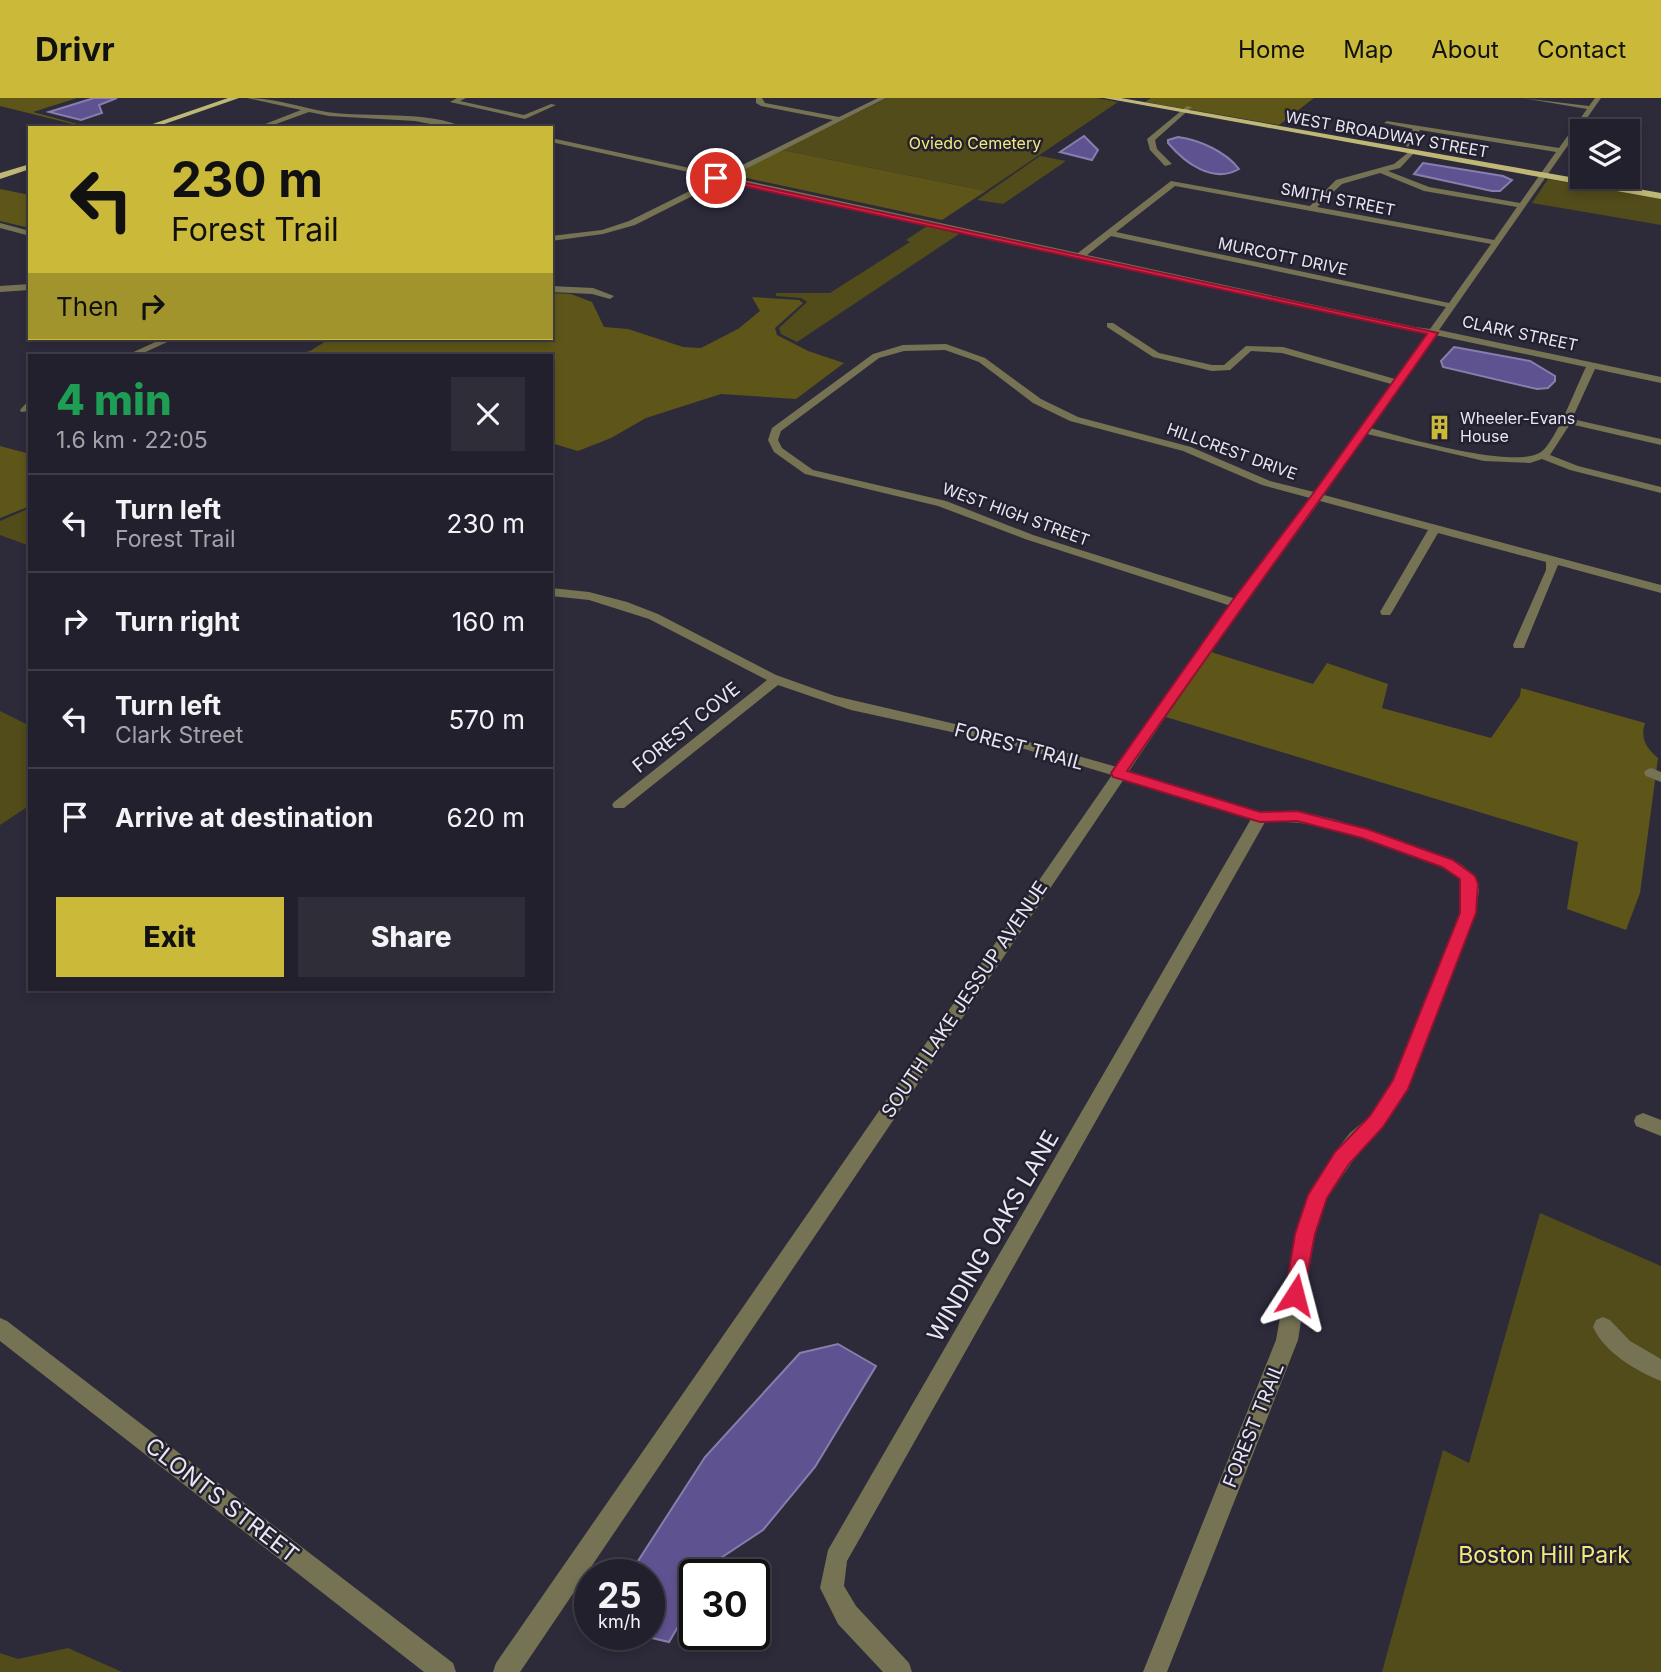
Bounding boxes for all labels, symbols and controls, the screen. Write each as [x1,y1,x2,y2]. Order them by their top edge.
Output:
text: Drivr [35,29,115,69]
text: Home [1238,35,1305,64]
text: Map [1343,35,1393,64]
text: About [1431,35,1499,64]
text: Contact [1537,35,1626,64]
street label: WEST BROADWAY STREET [1284,106,1490,162]
map controls [1570,119,1640,189]
button: layers [1570,119,1640,189]
park label: Oviedo Cemetery [909,133,1041,153]
pin [686,148,746,208]
text: 230 m [171,150,323,209]
icon: left [56,154,147,245]
icon: arrive [697,159,735,197]
street label: SMITH STREET [1279,178,1397,220]
text: Forest Trail [171,210,339,249]
street label: MURCOTT DRIVE [1216,232,1350,280]
icon: right [133,287,171,325]
text: Then [56,291,119,322]
street label: CLARK STREET [1460,311,1580,355]
text: 4 min [56,374,172,425]
button: close [451,377,525,451]
place label: Wheeler-Evans House [1460,408,1575,446]
building icon: Wheeler-Evans House [1426,413,1454,441]
street label: HILLCREST DRIVE [1164,418,1300,484]
text: 1.6 km · 22:05 [56,426,208,454]
street label: WEST HIGH STREET [940,478,1092,550]
text: Turn left [115,494,221,525]
icon: left [56,504,94,542]
text: 230 m [447,508,525,539]
text: Forest Trail [115,525,236,553]
icon: right [56,602,94,640]
text: Turn right [115,606,240,637]
text: 160 m [452,606,525,637]
street label: FOREST COVE [628,677,745,778]
text: Turn left [115,690,221,721]
icon: left [56,700,94,738]
text: 570 m [448,704,525,735]
street label: FOREST TRAIL [952,718,1086,775]
text: Clark Street [115,721,243,749]
icon: arrive [56,798,94,836]
text: Arrive at destination [115,802,374,833]
text: 620 m [447,802,525,833]
street label: SOUTH LAKE JESSUP AVENUE [876,877,1052,1122]
button: Exit [56,897,284,977]
button: Share [298,897,525,977]
street label: WINDING OAKS LANE [921,1125,1065,1347]
position arrow [1258,1258,1332,1332]
street label: FOREST TRAIL [1218,1359,1289,1491]
street label: CLONTS STREET [140,1431,304,1569]
park label: Boston Hill Park [1458,1541,1630,1569]
speed limit sign: 30 [679,1559,770,1650]
text: 25 [597,1574,642,1616]
text: km/h [598,1611,641,1632]

